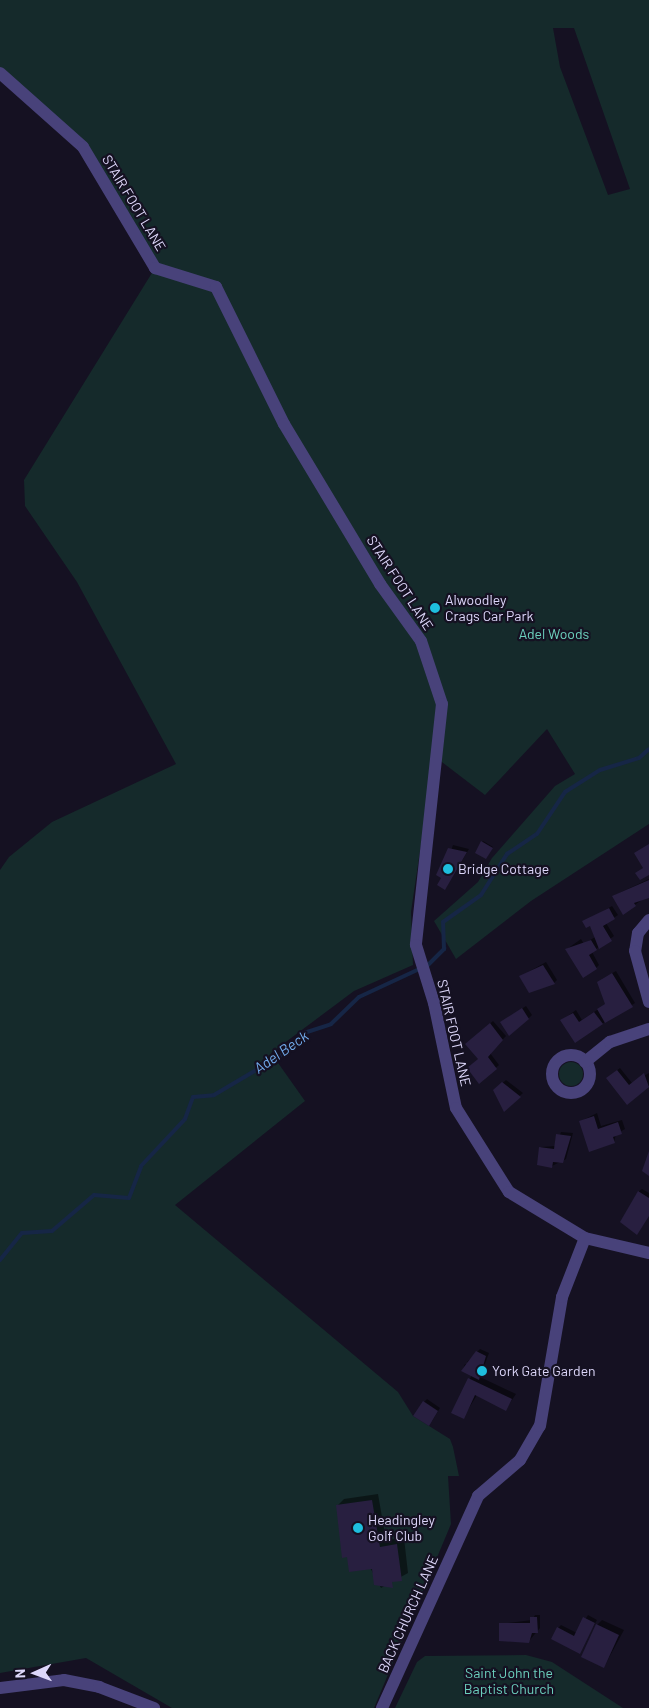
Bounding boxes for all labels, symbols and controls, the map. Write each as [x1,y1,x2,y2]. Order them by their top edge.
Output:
street label: STAIR FOOT LANE [99,152,169,254]
street label: STAIR FOOT LANE [363,533,437,633]
place label: Alwoodley Crags Car Park [445,592,534,624]
marker: Alwoodley Crags Car Park [429,602,441,614]
park label: Adel Woods [519,626,589,642]
place label: Bridge Cottage [458,861,549,877]
marker: Bridge Cottage [442,863,454,875]
street label: STAIR FOOT LANE [434,978,474,1088]
water label: Adel Beck [250,1027,312,1077]
place label: York Gate Garden [492,1363,596,1379]
marker: York Gate Garden [476,1365,488,1377]
place label: Headingley Golf Club [368,1512,435,1544]
marker: Headingley Golf Club [352,1522,364,1534]
street label: BACK CHURCH LANE [374,1552,442,1676]
north arrow [10,1648,60,1698]
park label: Saint John the Baptist Church [464,1665,554,1698]
text: N [11,1669,28,1678]

